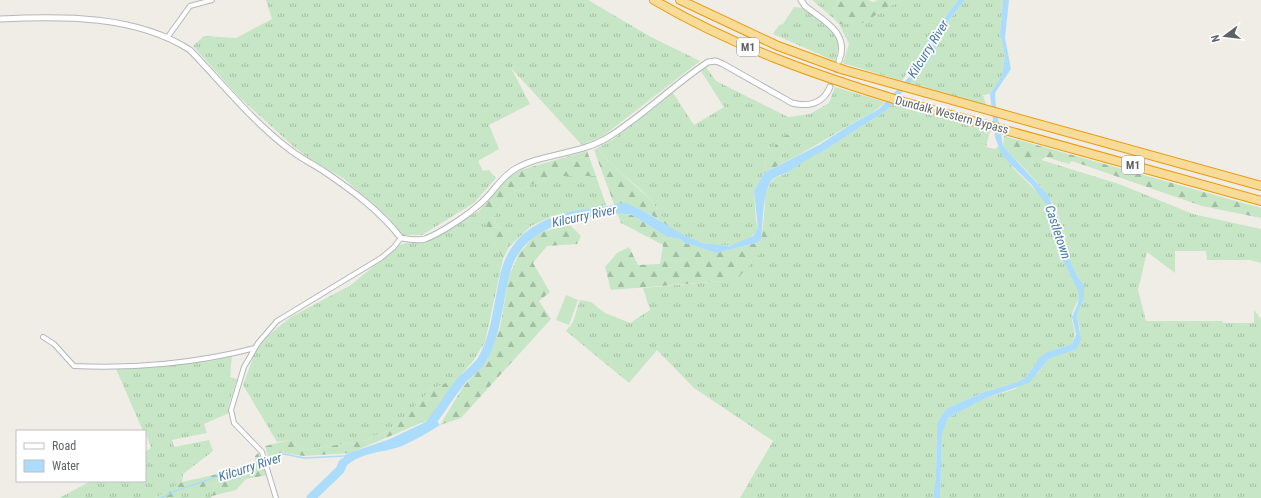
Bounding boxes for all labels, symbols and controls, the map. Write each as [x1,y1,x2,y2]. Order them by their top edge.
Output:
water label: Kilcurry River [904,16,952,81]
north arrow [1205,16,1245,56]
text: N [1209,33,1223,43]
road number: M1 [737,38,759,56]
street label: Dundalk Western Bypass [894,93,1010,137]
road number: M1 [1122,156,1144,174]
water label: Kilcurry River [551,202,619,230]
water label: Castletown [1042,203,1074,261]
legend [16,430,146,482]
text: Road [52,439,76,453]
water label: Kilcurry River [217,449,284,484]
text: Water [52,459,80,473]

